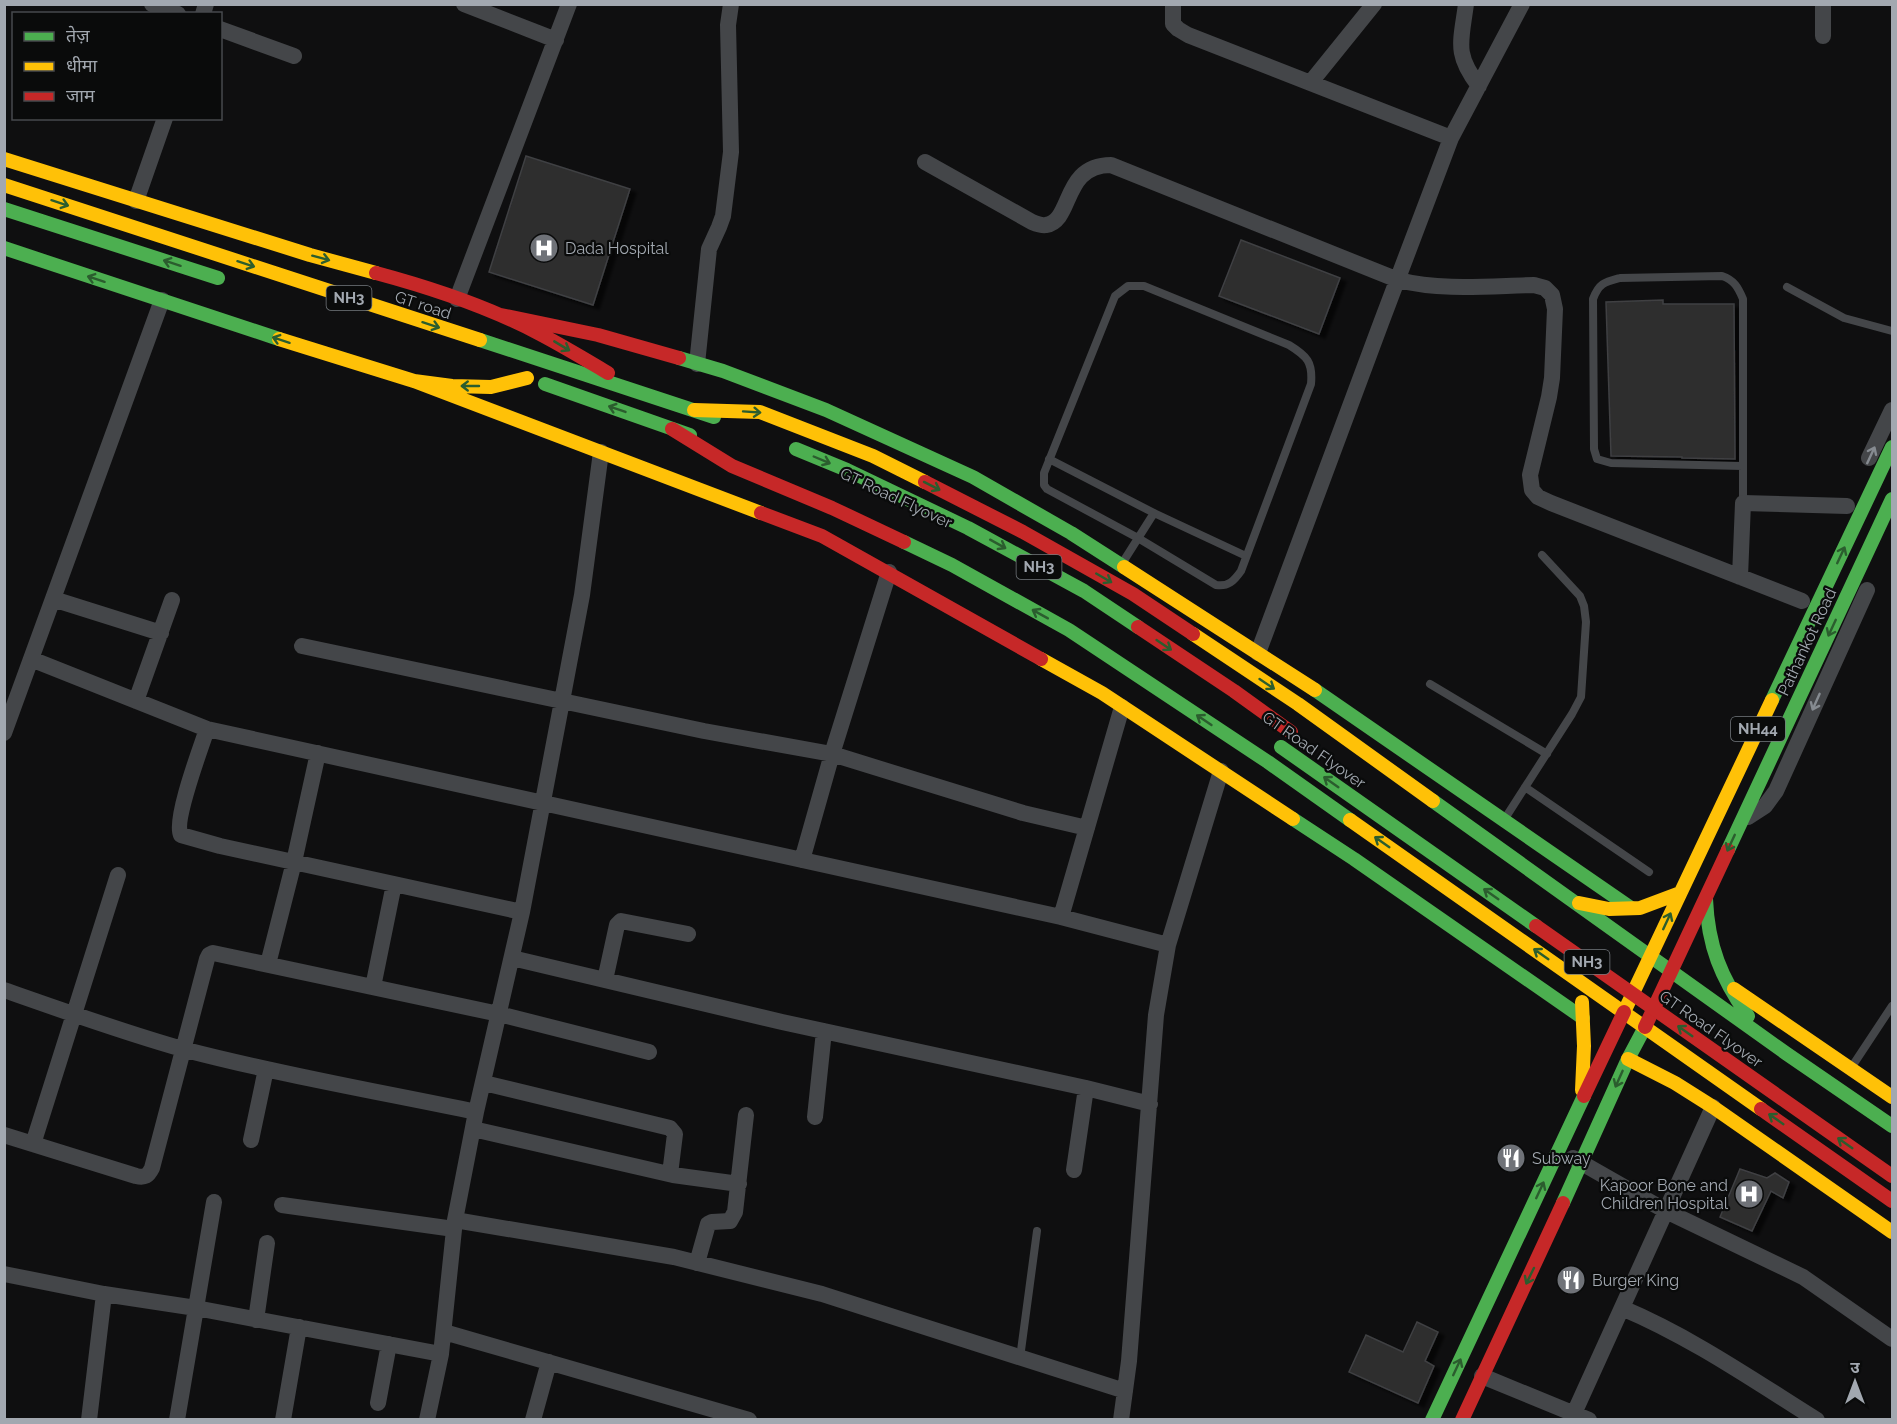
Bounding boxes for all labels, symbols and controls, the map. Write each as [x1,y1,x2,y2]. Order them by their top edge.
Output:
legend [12,12,222,120]
text: तेज़ [66,25,90,46]
text: धीमा [66,55,97,76]
text: जाम [66,85,96,106]
one-way arrow [50,199,69,210]
hospital icon: Dada Hospital [528,232,560,264]
place label: Dada Hospital [565,239,669,258]
one-way arrow [311,253,330,264]
one-way arrow [163,257,182,268]
one-way arrow [236,259,255,270]
one-way arrow [87,272,106,283]
road number: NH3 [326,286,372,310]
street label: GT road [392,287,454,323]
one-way arrow [421,320,440,331]
one-way arrow [272,334,291,345]
one-way arrow [553,341,570,353]
one-way arrow [460,381,480,392]
one-way arrow [608,403,627,414]
one-way arrow [742,407,762,418]
one-way arrow [1865,447,1877,465]
one-way arrow [812,455,830,466]
street label: GT Road Flyover [837,464,955,532]
one-way arrow [923,480,940,492]
one-way arrow [988,539,1006,550]
one-way arrow [1835,547,1847,565]
road number: NH3 [1016,555,1062,579]
one-way arrow [1095,572,1112,584]
street label: Pathankot Road [1774,585,1840,699]
one-way arrow [1032,608,1049,620]
one-way arrow [1826,618,1837,636]
one-way arrow [1156,638,1173,651]
one-way arrow [1259,678,1275,690]
one-way arrow [1809,693,1821,711]
street label: GT Road Flyover [1259,707,1370,793]
one-way arrow [1196,713,1213,725]
road number: NH44 [1731,717,1785,741]
one-way arrow [1324,776,1340,789]
one-way arrow [1725,833,1737,851]
one-way arrow [1374,836,1390,848]
one-way arrow [1483,888,1500,900]
one-way arrow [1661,913,1673,931]
one-way arrow [1534,948,1550,960]
road number: NH3 [1564,950,1610,974]
street label: GT Road Flyover [1656,986,1767,1072]
one-way arrow [1677,1025,1694,1037]
one-way arrow [1613,1070,1624,1088]
one-way arrow [1768,1113,1784,1125]
one-way arrow [1837,1137,1853,1149]
restaurant icon: Subway [1495,1142,1527,1174]
place label: Subway [1532,1149,1591,1168]
place label: Kapoor Bone and Children Hospital [1600,1176,1729,1213]
hospital icon: Kapoor Bone and Children Hospital [1733,1178,1765,1210]
one-way arrow [1534,1181,1546,1199]
restaurant icon: Burger King [1555,1264,1587,1296]
one-way arrow [1523,1267,1535,1285]
place label: Burger King [1592,1271,1679,1290]
north arrow [1825,1352,1885,1412]
one-way arrow [1452,1358,1463,1376]
text: उ [1850,1358,1860,1377]

